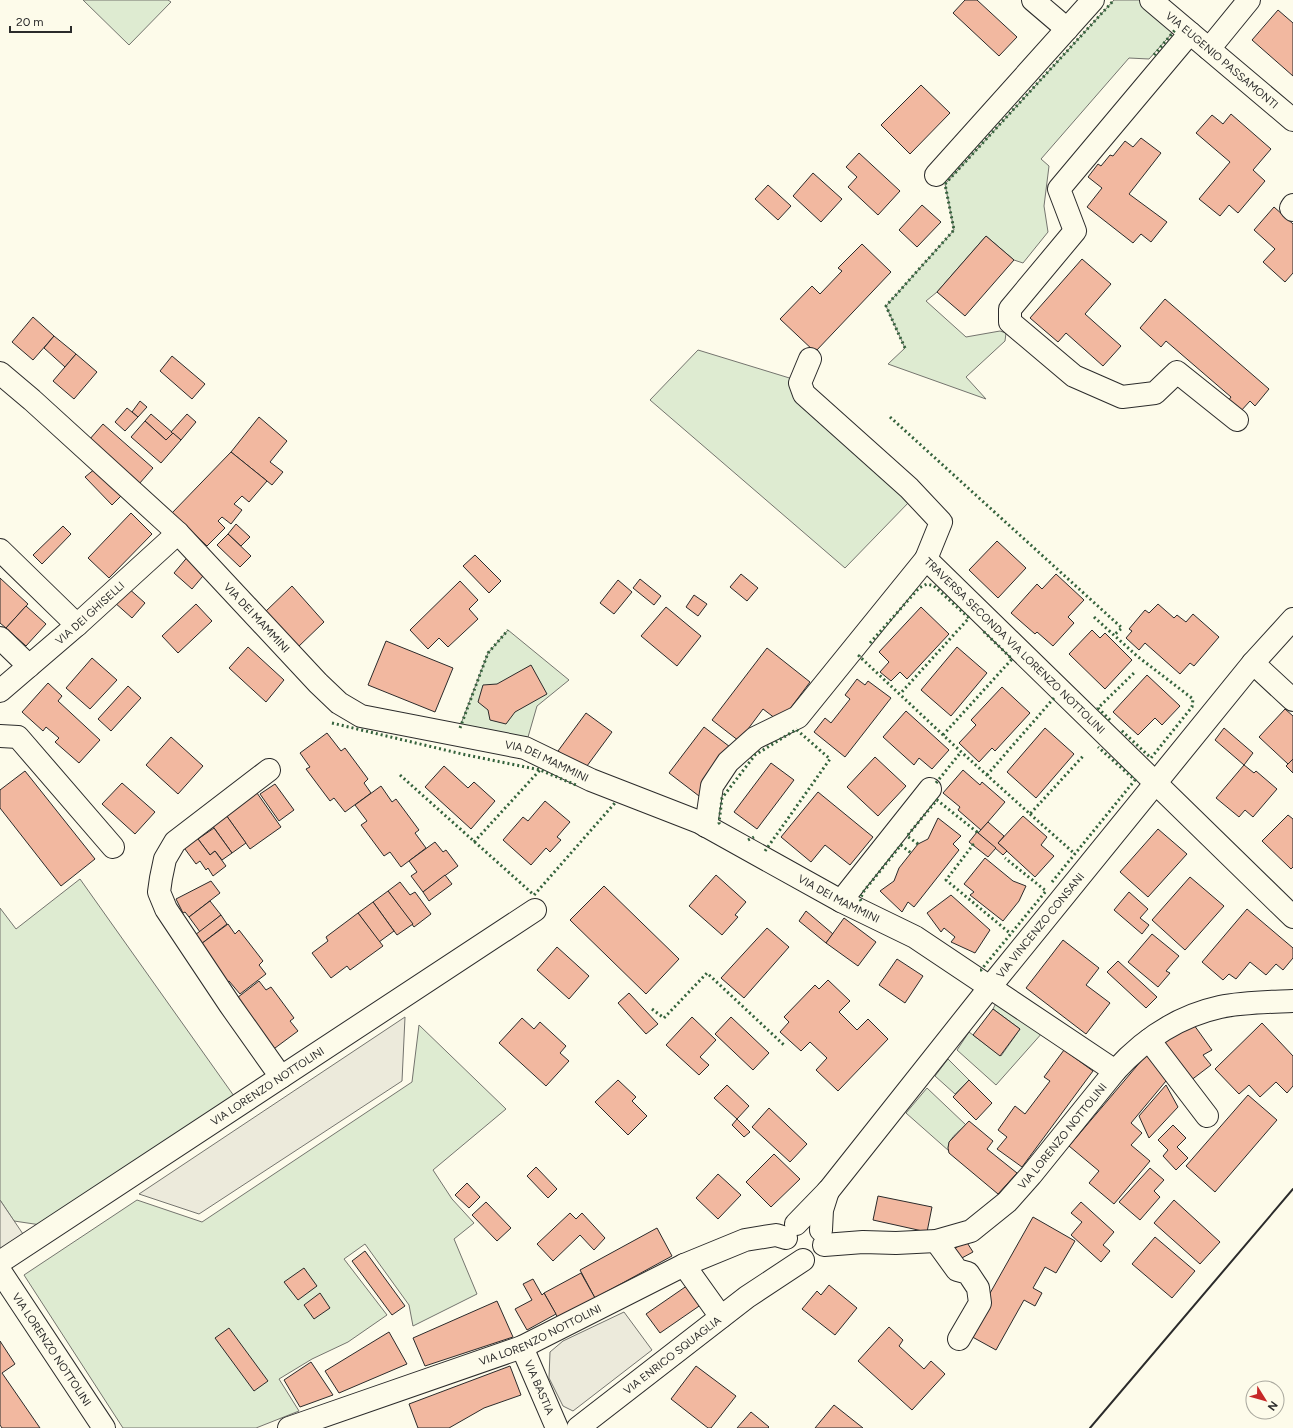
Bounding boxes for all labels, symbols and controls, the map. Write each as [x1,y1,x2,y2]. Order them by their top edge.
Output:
scale bar [10,8,71,34]
street label: VIA EUGENIO PASSAMONTI [1163,9,1281,111]
text: 20 m [16,15,44,29]
street label: TRAVERSA SECONDA VIA LORENZO NOTTOLINI [922,555,1108,736]
street label: VIA DEI GHISELLI [53,579,127,647]
street label: VIA DEI MAMMINI [221,580,293,655]
street label: VIA DEI MAMMINI [504,738,591,784]
street label: VIA VINCENZO CONSANI [994,870,1087,981]
street label: VIA DEI MAMMINI [796,872,882,925]
street label: VIA LORENZO NOTTOLINI [208,1044,326,1128]
street label: VIA LORENZO NOTTOLINI [1015,1080,1109,1192]
street label: VIA LORENZO NOTTOLINI [10,1290,94,1408]
street label: VIA LORENZO NOTTOLINI [477,1302,603,1368]
street label: VIA ENRICO SQUAGLIA [621,1313,724,1397]
street label: VIA BASTIA [522,1358,557,1417]
north arrow [1245,1380,1285,1420]
text: N [1265,1398,1280,1413]

